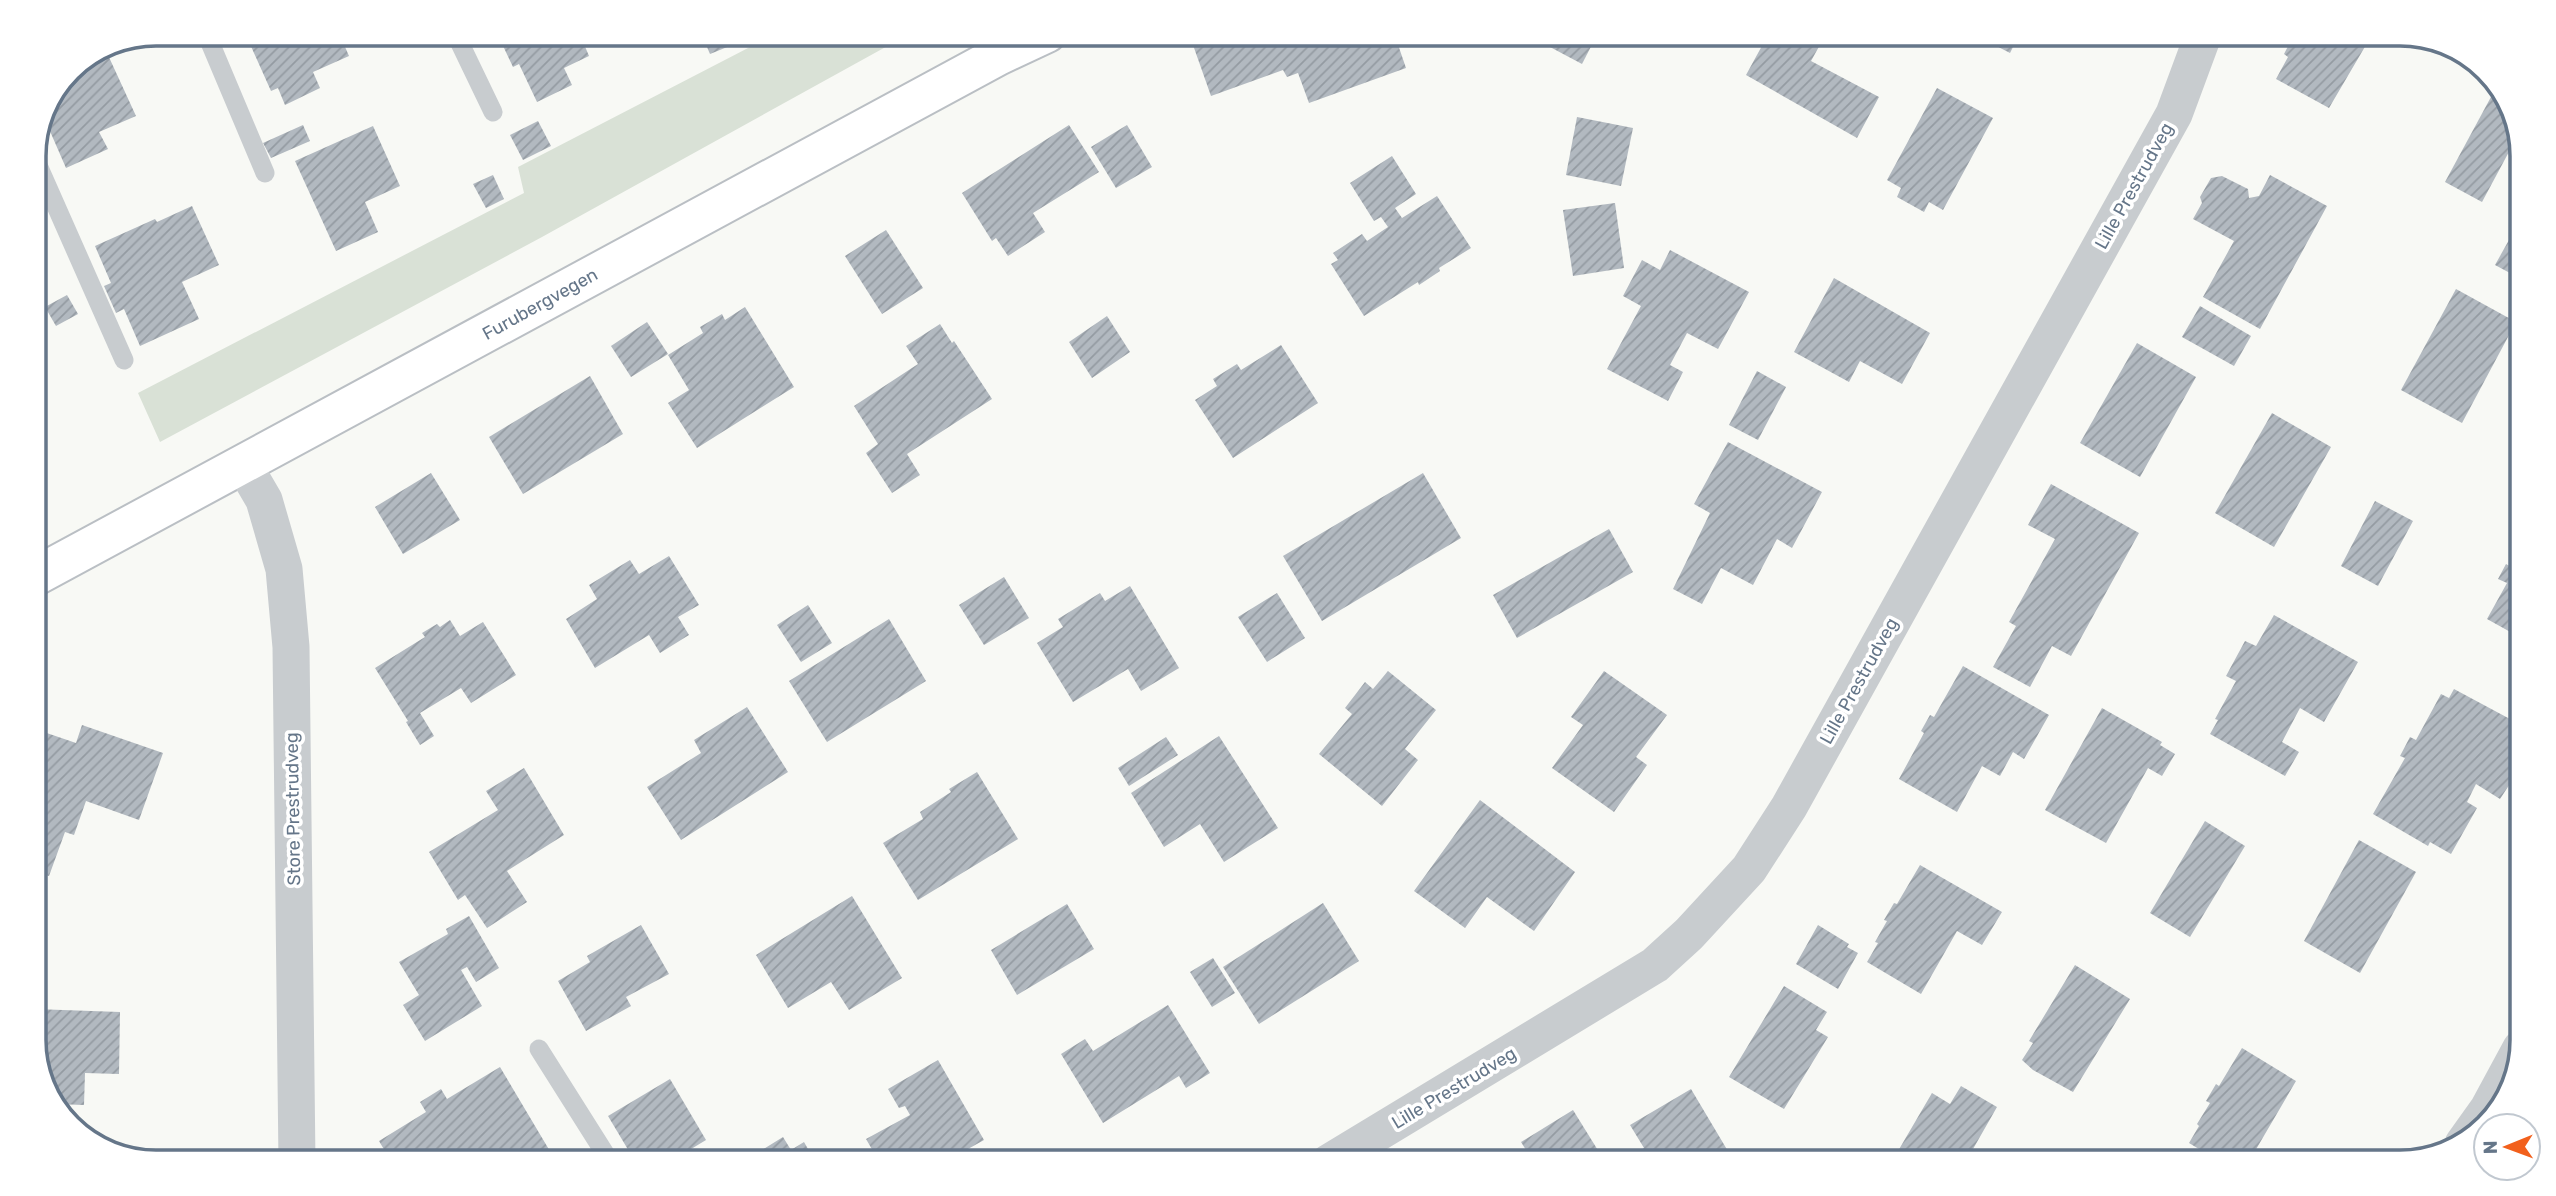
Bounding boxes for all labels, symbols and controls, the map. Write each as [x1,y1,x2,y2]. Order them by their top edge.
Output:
street label: Lille Prestrudveg [2090,119,2178,253]
street label: Furubergvegen [478,263,602,345]
street label: Lille Prestrudveg [1815,614,1903,748]
street label: Store Prestrudveg [281,732,305,886]
street label: Lille Prestrudveg [1388,1042,1520,1134]
north arrow [2472,1112,2542,1182]
text: N [2479,1140,2502,1154]

